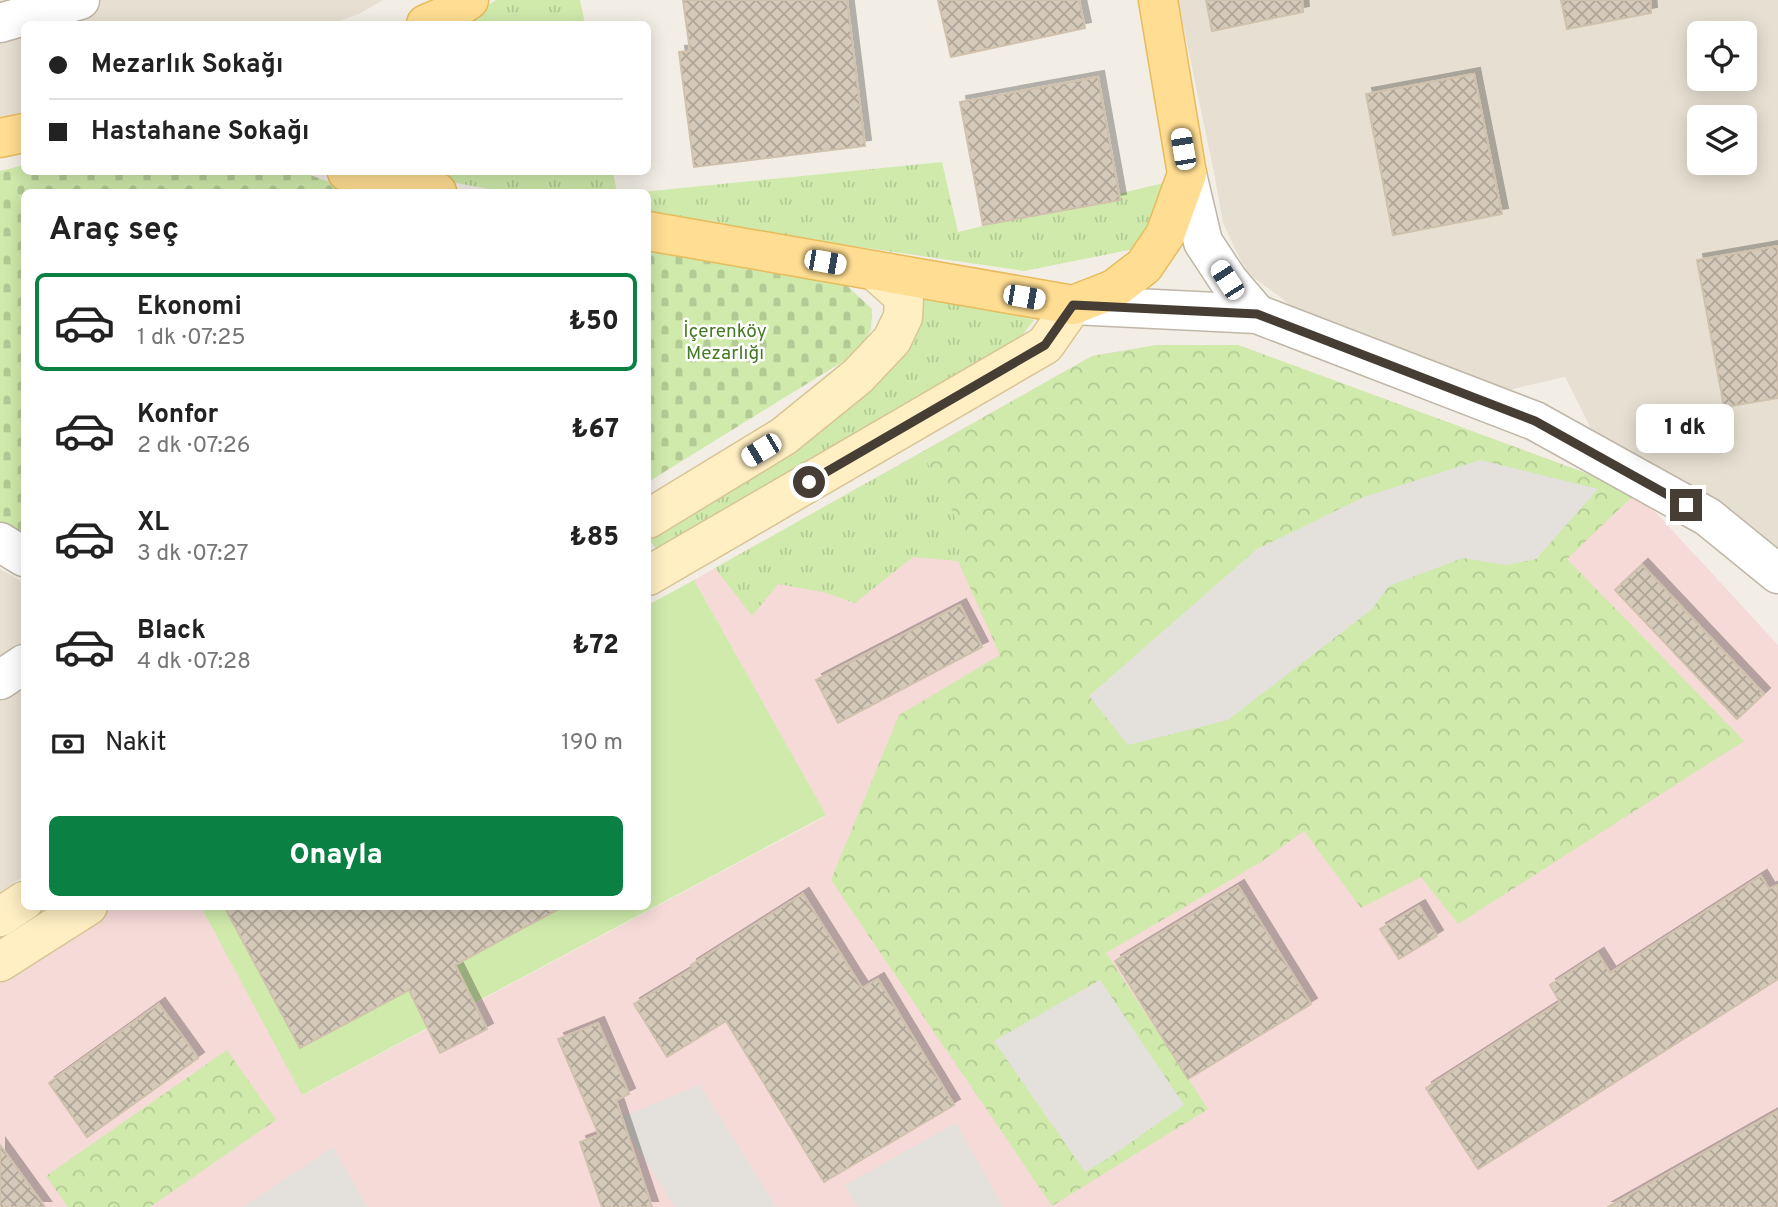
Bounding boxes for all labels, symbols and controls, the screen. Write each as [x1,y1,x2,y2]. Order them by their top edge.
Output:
map controls [1687,21,1757,175]
button: locate [1687,21,1757,91]
text: Mezarlık Sokağı [91,49,283,82]
button: layers [1687,105,1757,175]
text: Hastahane Sokağı [91,116,309,149]
car [1170,126,1197,172]
text: Araç seç [49,211,179,251]
car [803,248,848,276]
car [1207,257,1248,303]
car [1002,283,1047,311]
icon: car [53,291,116,354]
text: Ekonomi [137,291,242,324]
text: ₺50 [569,306,619,339]
park label: İçerenköy Mezarlığı [683,319,767,366]
text: 1 dk · 07:25 [137,324,246,353]
icon: car [53,399,116,462]
text: Konfor [137,399,218,432]
callout: 1 dk [1637,404,1735,452]
text: ₺67 [571,414,619,447]
text: 1 dk [1664,414,1706,443]
car [738,430,785,470]
text: 2 dk · 07:26 [137,432,251,461]
route start [793,466,825,498]
route end [1670,489,1702,521]
icon: car [53,507,116,570]
text: XL [137,507,169,540]
text: ₺85 [569,522,619,555]
text: 3 dk · 07:27 [137,540,248,569]
icon: car [53,615,116,678]
text: Black [137,615,206,648]
text: ₺72 [572,630,619,663]
text: 4 dk · 07:28 [137,648,251,677]
icon: cash [49,725,87,763]
text: Nakit [105,727,167,760]
text: 190 m [561,729,623,758]
button: Onayla [49,816,623,896]

